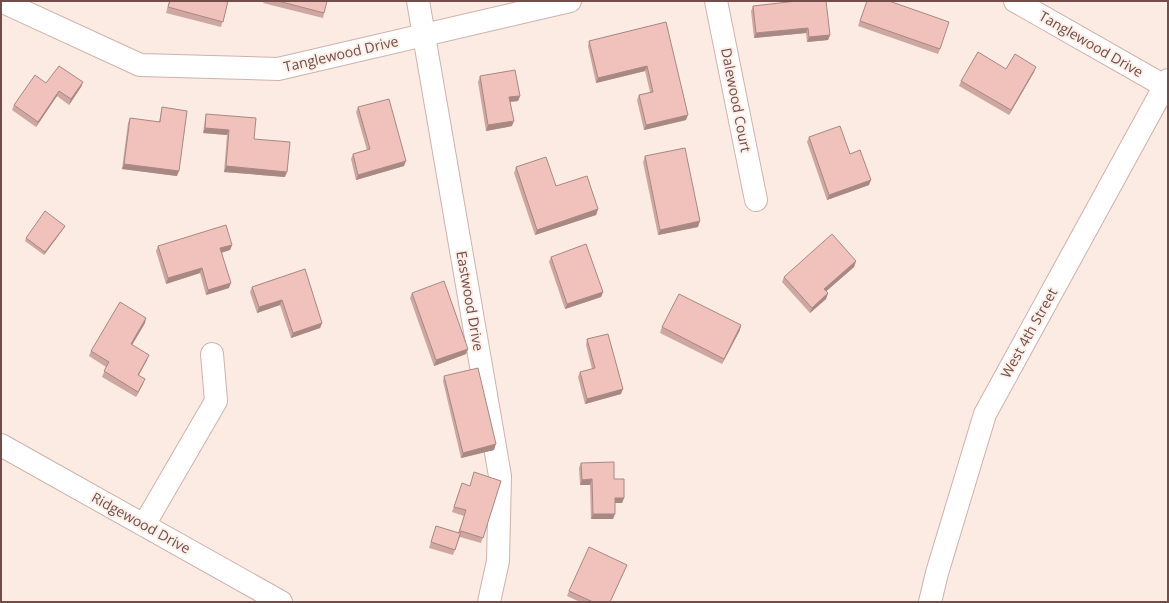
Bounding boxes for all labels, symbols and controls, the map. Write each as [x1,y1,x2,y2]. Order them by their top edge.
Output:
street label: Tanglewood Drive [1036,6,1147,81]
street label: Tanglewood Drive [282,31,400,76]
street label: Dalewood Court [717,46,756,154]
street label: Eastwood Drive [452,249,489,353]
street label: West 4th Street [996,284,1061,381]
street label: Ridgewood Drive [88,487,194,558]

